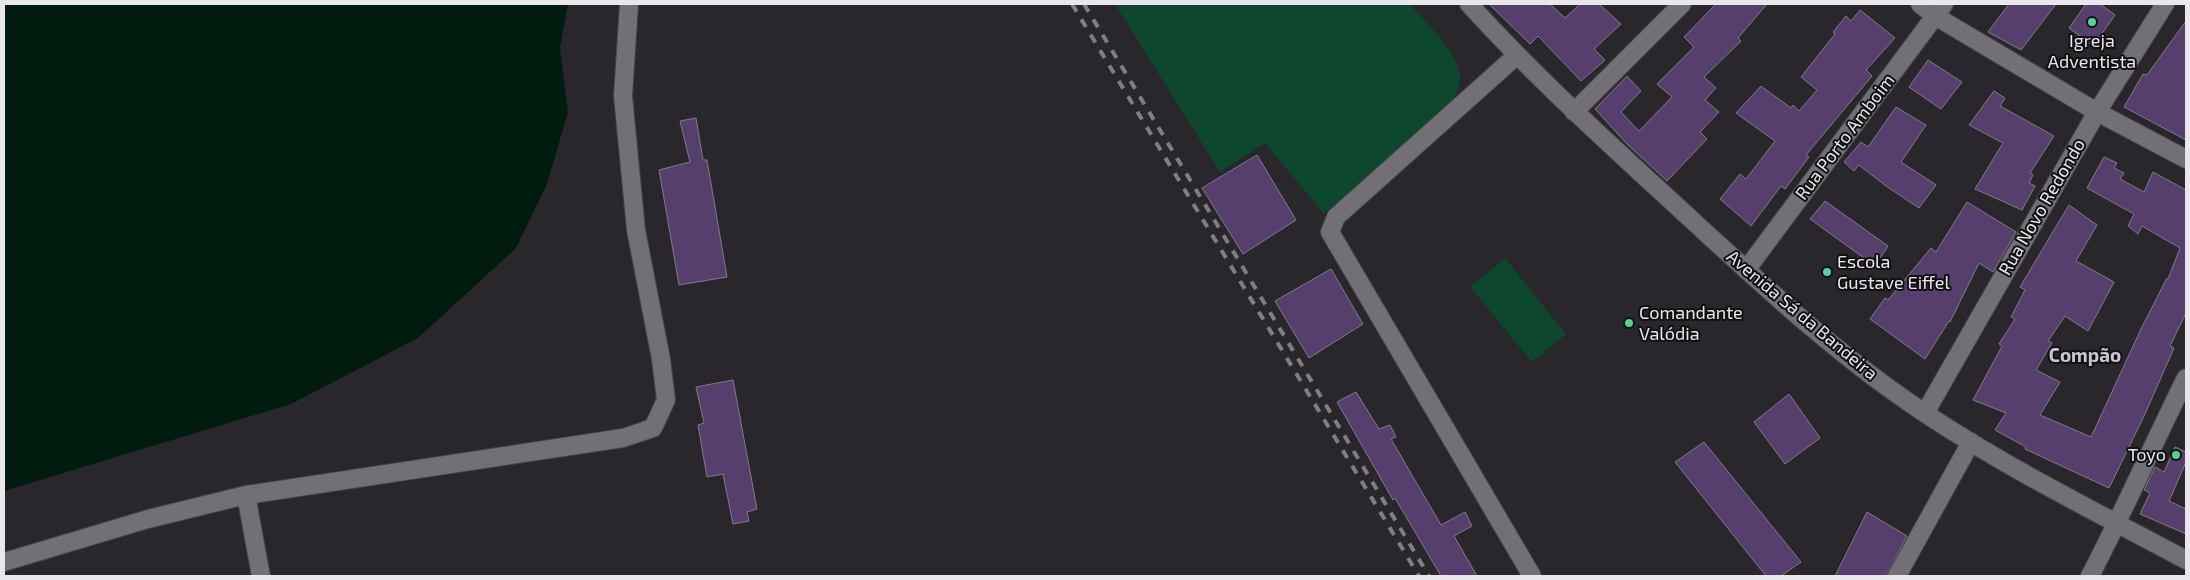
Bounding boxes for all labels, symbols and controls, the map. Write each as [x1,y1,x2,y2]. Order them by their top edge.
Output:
marker: Igreja Adventista [2086,16,2098,28]
place label: Igreja Adventista [2048,29,2136,72]
street label: Rua Porto Amboim [1790,69,1899,204]
street label: Rua Novo Redondo [1993,134,2089,279]
street label: Avenida Sá da Bandeira [1723,245,1883,384]
place label: Escola Gustave Eiffel [1837,250,1950,293]
marker: Escola Gustave Eiffel [1821,266,1833,278]
place label: Comandante Valódia [1639,301,1743,344]
marker: Comandante Valódia [1623,317,1635,329]
district label: Compão [2049,343,2121,366]
place label: Toyo [2128,443,2166,465]
marker: Toyo [2170,449,2182,461]

